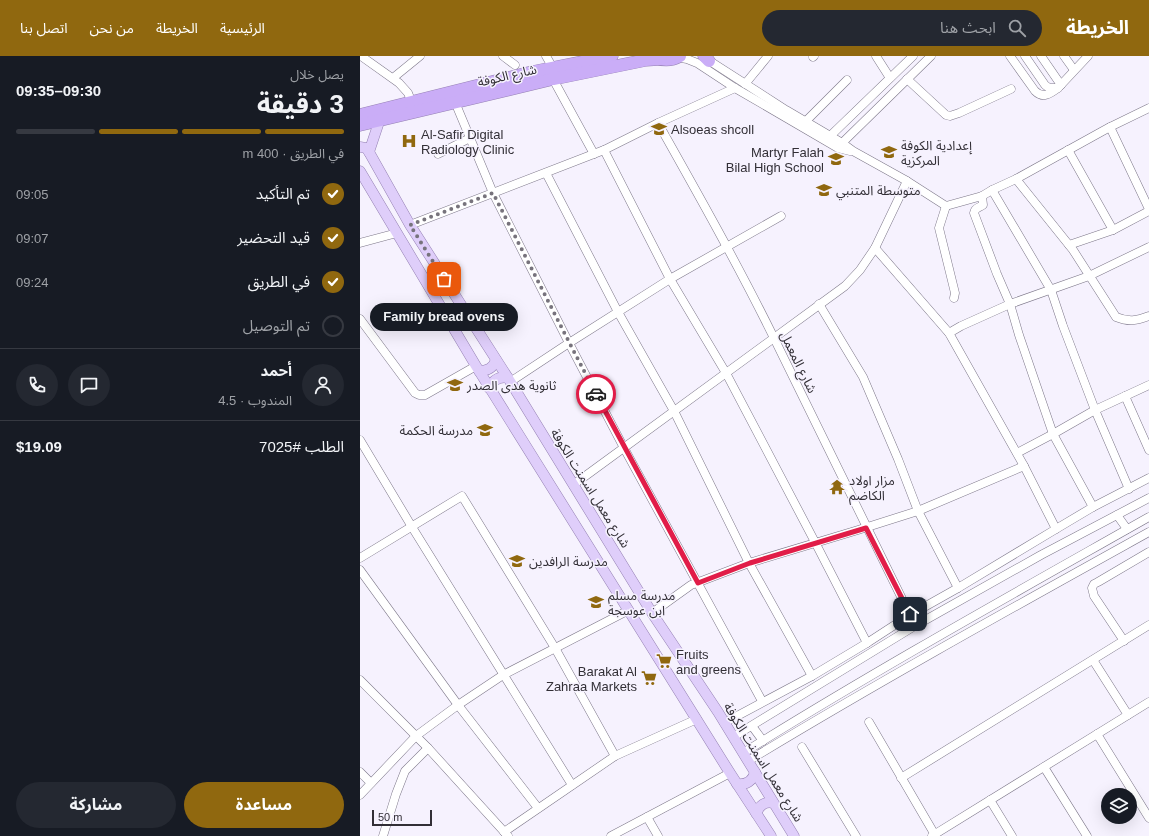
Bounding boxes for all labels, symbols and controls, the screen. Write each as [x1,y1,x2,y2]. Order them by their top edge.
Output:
search box [762,10,1042,46]
icon: search [1006,17,1028,39]
text: الخريطة [1066,17,1129,38]
text: ابحث هنا [940,19,996,36]
text: اتصل بنا [20,20,68,36]
text: من نحن [90,20,134,36]
text: الخريطة [156,20,198,36]
text: الرئيسية [220,20,265,36]
street label: شارع الكوفة [476,61,539,92]
text: يصل خلال [290,67,344,82]
text: 09:30–09:35 [16,82,101,99]
text: 3 دقيقة [257,89,344,119]
school or university icon: Alsoeas shcoll [650,120,668,138]
place label: Alsoeas shcoll [671,122,754,137]
place label: Al-Safir Digital Radiology Clinic [421,127,515,157]
hospital icon: Al-Safir Digital Radiology Clinic [400,132,418,150]
place label: إعدادية الكوفة المركزية [901,138,972,168]
school or university icon: إعدادية الكوفة المركزية [880,143,898,161]
place label: Martyr Falah Bilal High School [726,145,824,175]
text: في الطريق · 400 m [242,146,344,161]
school or university icon: Martyr Falah Bilal High School [827,150,845,168]
school or university icon: متوسطة المتنبي [815,181,833,199]
icon: check [322,183,344,205]
place label: متوسطة المتنبي [836,183,921,201]
text: تم التأكيد [256,185,310,202]
text: 09:05 [16,187,49,202]
icon: check [322,227,344,249]
text: قيد التحضير [237,229,310,246]
text: 09:07 [16,231,49,246]
pin [427,262,461,296]
icon: bag [433,268,455,290]
icon: check [322,271,344,293]
text: في الطريق [248,273,310,290]
text: 09:24 [16,275,49,290]
callout: Family bread ovens [370,303,518,331]
text: Family bread ovens [383,309,505,324]
text: تم التوصيل [243,317,310,334]
street label: شارع المعمل [774,329,820,397]
text: أحمد [261,362,292,379]
button: phone [16,364,58,406]
button: chat [68,364,110,406]
button: person [302,364,344,406]
courier [576,374,616,414]
school or university icon: ثانوية هدى الصدر [446,376,464,394]
place label: ثانوية هدى الصدر [466,378,557,394]
icon: car [585,383,607,405]
text: المندوب · 4.5 [218,393,292,408]
school or university icon: مدرسة الحكمة [476,421,494,439]
place label: مدرسة الحكمة [400,423,473,438]
street label: شارع معمل اسمنت الكوفة [545,426,633,552]
text: $19.09 [16,438,62,455]
text: الطلب #7025 [259,438,344,455]
place label: مزار اولاد الكاضم [849,473,895,506]
temple icon: مزار اولاد الكاضم [828,478,846,496]
school or university icon: مدرسة الرافدين [508,552,526,570]
place label: مدرسة الرافدين [529,554,608,570]
place label: مدرسة مسلم ابن عوسجة [608,588,675,619]
school or university icon: مدرسة مسلم ابن عوسجة [587,593,605,611]
pin [893,597,927,631]
icon: home [899,603,921,625]
place label: Fruits and greens [676,647,742,677]
supermarket icon: Fruits and greens [655,652,673,670]
place label: Barakat Al Zahraa Markets [546,664,637,694]
supermarket icon: Barakat Al Zahraa Markets [640,669,658,687]
street label: شارع معمل اسمنت الكوفة [718,700,806,826]
button: مشاركة [16,782,176,828]
button: مساعدة [184,782,344,828]
map controls [1101,788,1137,824]
button: layers [1101,788,1137,824]
scale bar [372,808,432,827]
text: 50 m [378,811,402,823]

